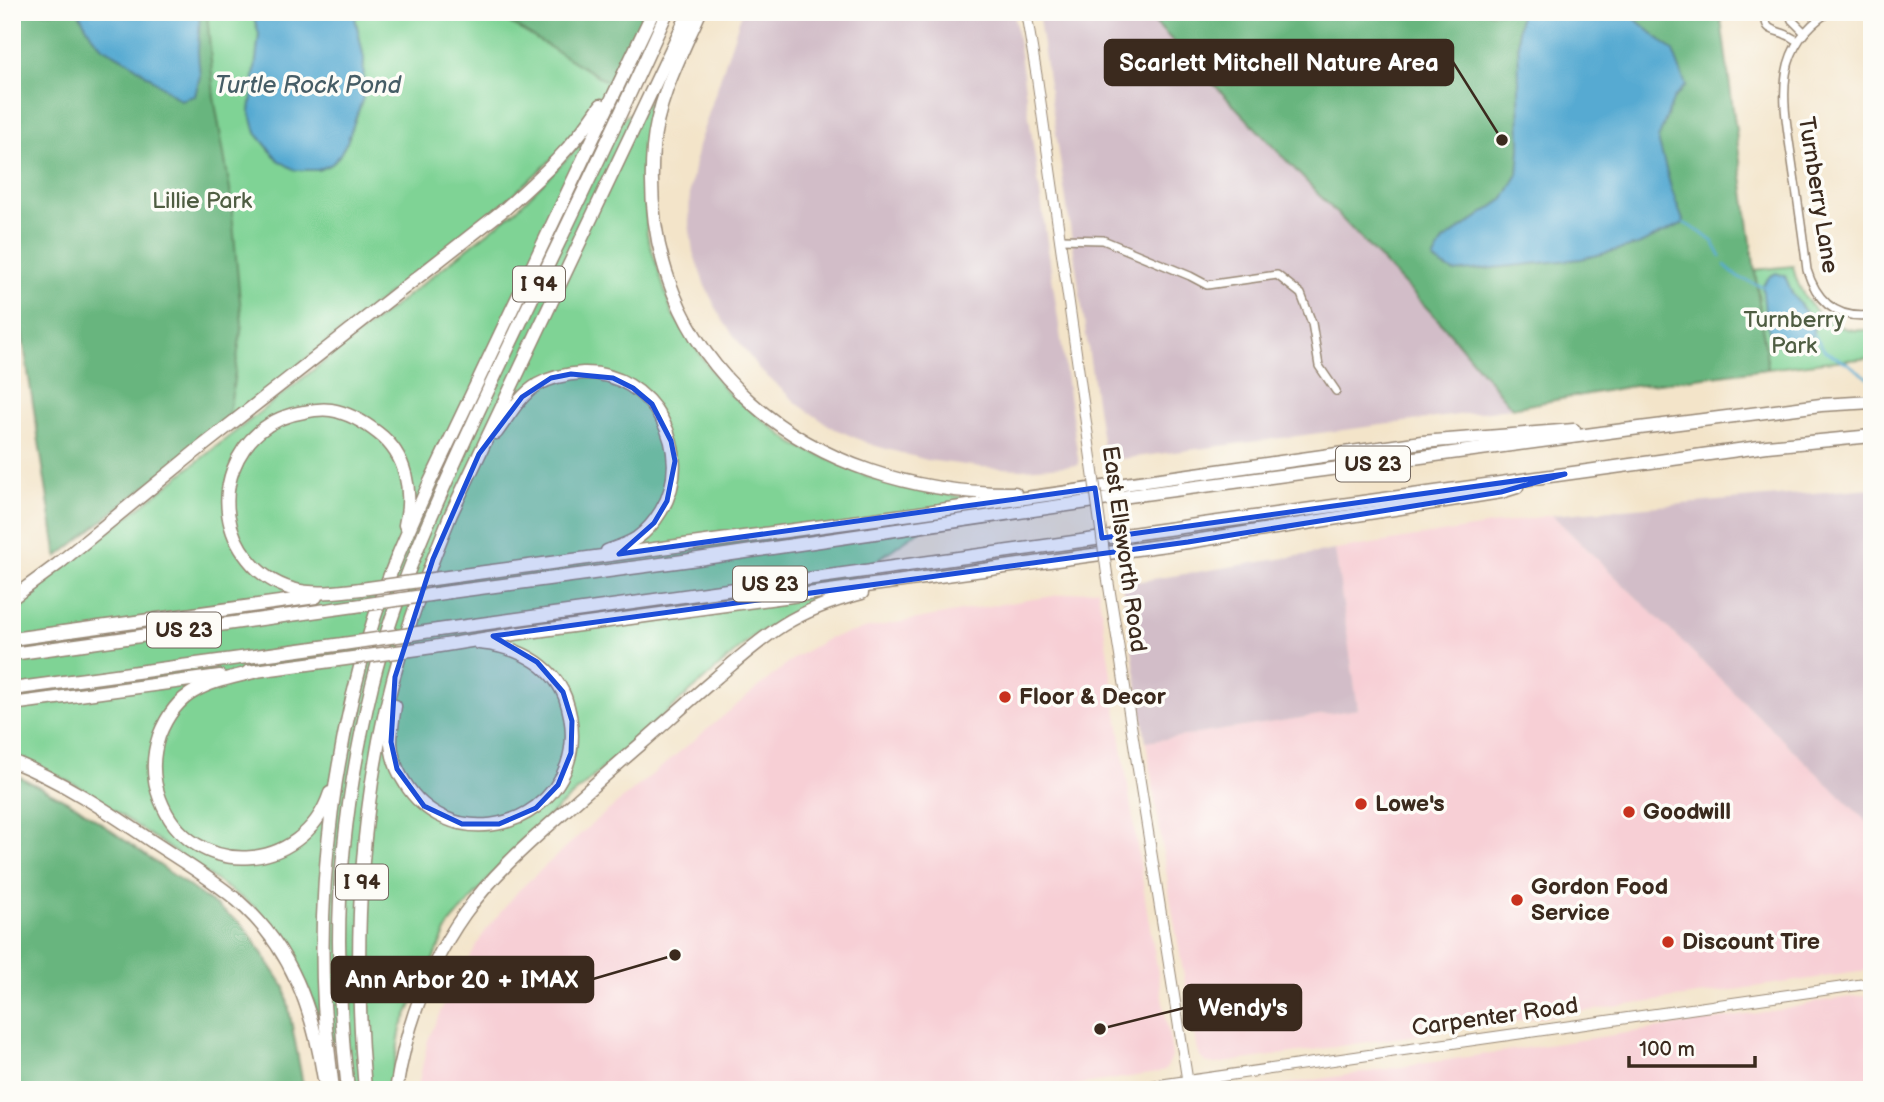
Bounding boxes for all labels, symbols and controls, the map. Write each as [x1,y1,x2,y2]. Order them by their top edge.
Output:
callout: Scarlett Mitchell Nature Area [1105,40,1453,85]
text: Scarlett Mitchell Nature Area [1119,49,1439,78]
water label: Turtle Rock Pond [215,71,402,100]
street label: Turnberry Lane [1792,115,1844,275]
park label: Lillie Park [152,187,253,215]
road number: I 94 [513,266,565,302]
park label: Turnberry Park [1743,306,1845,360]
street label: East Ellsworth Road [1096,444,1152,654]
road number: US 23 [1336,447,1410,482]
road number: US 23 [733,566,807,602]
road number: US 23 [147,612,221,648]
place label: Floor & Decor [1019,683,1167,711]
marker: Floor & Decor [997,689,1013,705]
place label: Lowe's [1375,790,1445,818]
marker: Lowe's [1353,796,1369,812]
place label: Goodwill [1643,798,1731,826]
marker: Goodwill [1621,804,1637,820]
road number: I 94 [336,864,388,900]
place label: Gordon Food Service [1531,873,1668,927]
marker: Gordon Food Service [1509,892,1525,908]
place label: Discount Tire [1682,928,1820,956]
marker: Discount Tire [1660,934,1676,950]
callout: Ann Arbor 20 + IMAX [332,957,593,1002]
text: Ann Arbor 20 + IMAX [345,966,578,995]
callout: Wendy's [1184,985,1301,1030]
street label: Carpenter Road [1410,991,1580,1043]
text: Wendy's [1198,994,1288,1023]
scale bar [1629,1025,1755,1069]
text: 100 m [1639,1037,1695,1062]

